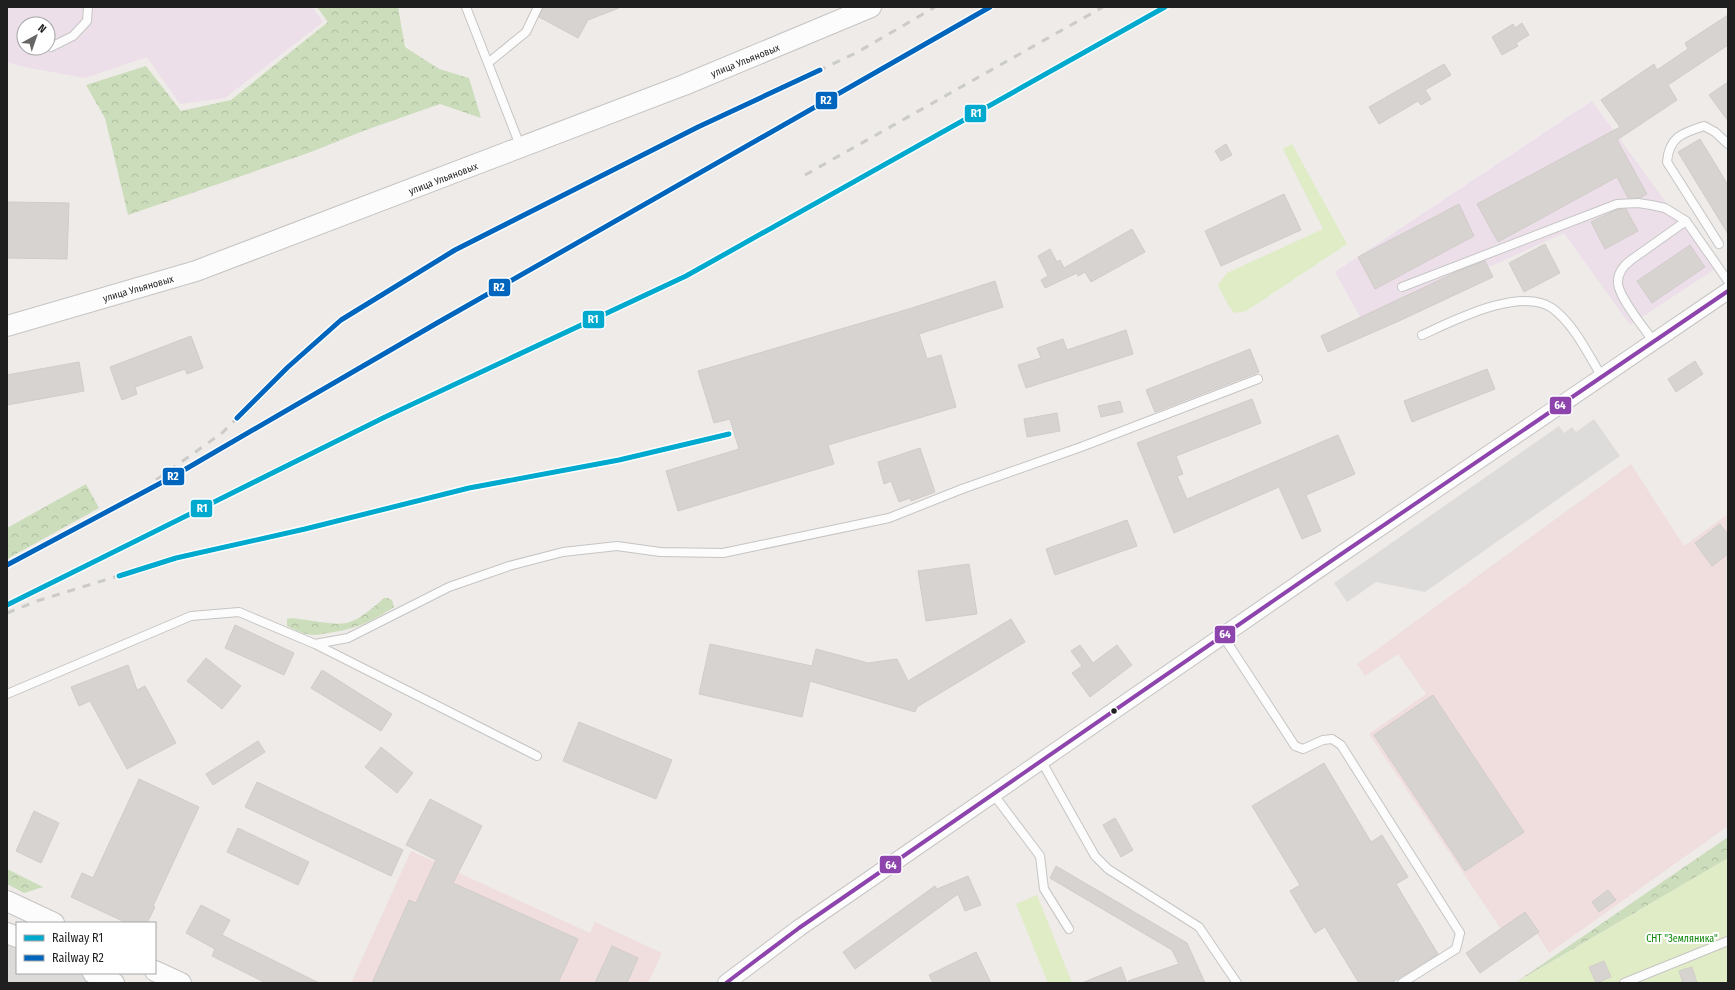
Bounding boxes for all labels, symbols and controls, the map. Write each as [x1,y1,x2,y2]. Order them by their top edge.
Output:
north arrow [16,16,56,56]
text: N [35,22,49,36]
street label: улица Ульяновых [709,41,782,80]
line badge: R2 [815,91,838,110]
text: R2 [820,94,832,107]
line badge: R1 [964,104,987,123]
text: R1 [971,107,981,120]
street label: улица Ульяновых [407,160,480,198]
street label: улица Ульяновых [101,273,176,305]
line badge: R2 [488,278,511,297]
text: R2 [493,281,505,294]
line badge: R1 [582,310,605,329]
text: R1 [588,313,598,326]
line badge: 64 [1549,396,1572,415]
text: 64 [1554,399,1566,412]
line badge: R2 [162,467,185,486]
text: R2 [167,470,179,483]
line badge: R1 [190,499,213,518]
text: R1 [197,502,207,515]
line badge: 64 [1214,625,1236,644]
text: 64 [1219,628,1231,641]
unlabelled marker [1109,706,1119,716]
line badge: 64 [879,855,902,874]
text: 64 [885,859,897,872]
legend [16,922,156,974]
text: Railway R1 [52,931,103,945]
park label: СНТ "Земляника" [1646,933,1718,945]
text: Railway R2 [52,951,104,965]

